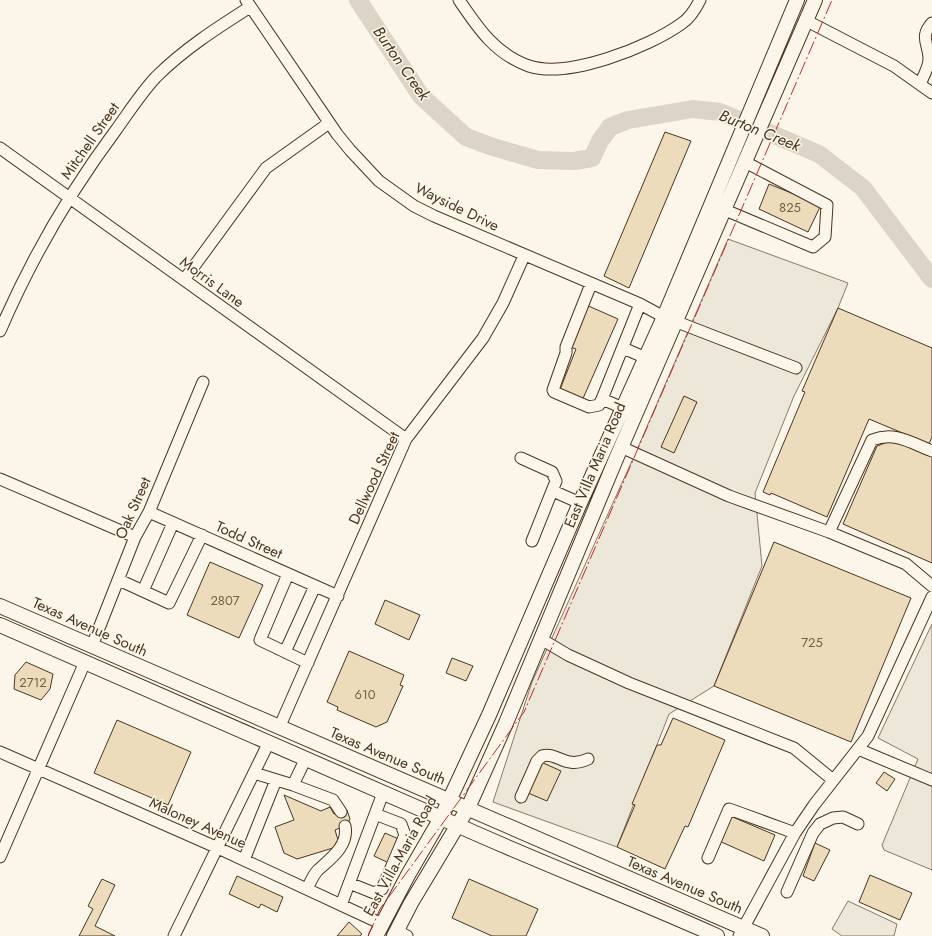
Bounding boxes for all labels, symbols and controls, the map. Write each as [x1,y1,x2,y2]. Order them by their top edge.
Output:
water label: Burton Creek [368,22,436,106]
street label: Mitchell Street [55,98,125,184]
water label: Burton Creek [716,104,805,158]
street label: Wayside Drive [411,177,503,237]
house number: 825 [779,198,801,217]
street label: Morris Lane [175,251,249,313]
street label: East Villa Maria Road [559,399,631,531]
street label: Dellwood Street [343,428,405,528]
street label: Oak Street [110,473,157,543]
street label: Todd Street [212,515,286,565]
house number: 2807 [210,591,240,610]
street label: Texas Avenue South [29,592,151,662]
house number: 725 [801,633,823,652]
house number: 2712 [19,673,47,692]
house number: 610 [354,685,376,704]
street label: Texas Avenue South [327,722,449,790]
street label: Maloney Avenue [146,792,250,854]
street label: East Villa Maria Road [358,792,442,920]
street label: Texas Avenue South [624,851,746,919]

